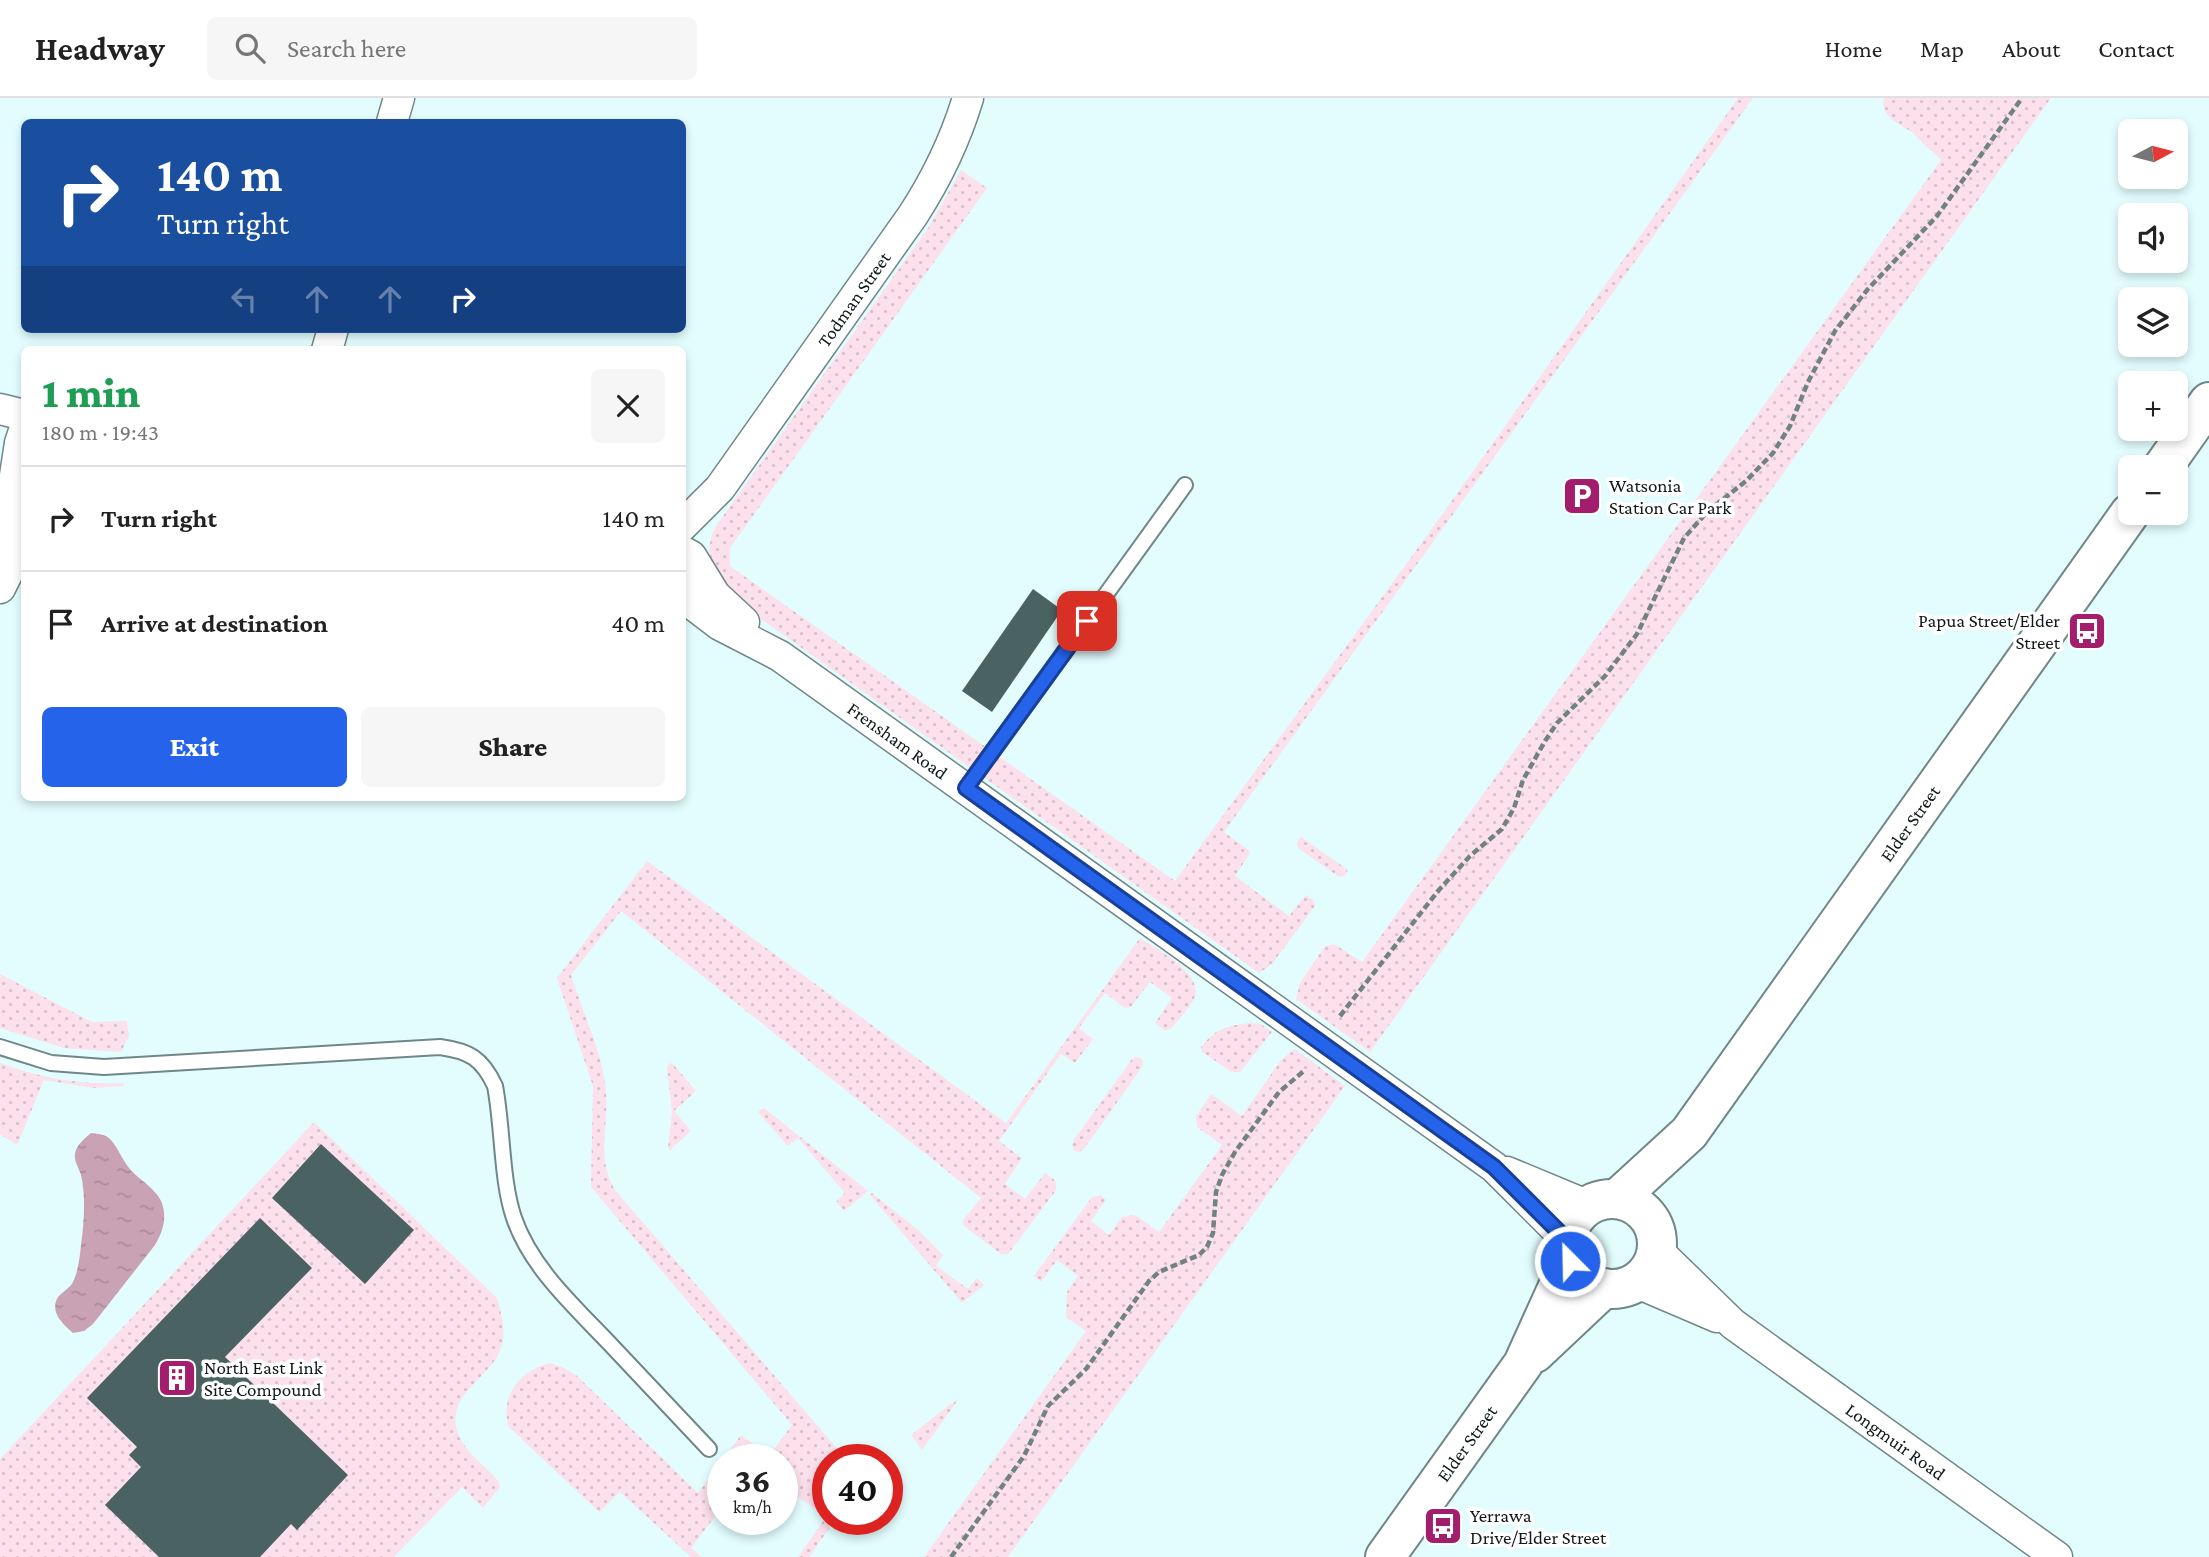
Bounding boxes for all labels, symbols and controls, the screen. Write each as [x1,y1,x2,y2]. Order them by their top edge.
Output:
search box [207,17,697,80]
icon: search [231,29,269,67]
text: Headway [35,30,165,67]
text: Search here [287,34,406,63]
text: Home [1825,35,1882,62]
text: Map [1920,35,1964,62]
text: About [2002,35,2060,62]
text: Contact [2098,35,2174,62]
north arrow [2118,119,2188,189]
map controls [2118,119,2188,525]
icon: right [42,147,133,238]
text: 140 m [157,147,282,202]
button: sound [2118,203,2188,273]
text: Turn right [157,205,289,241]
street label: Todman Street [813,247,895,351]
icon: left [225,280,263,318]
icon: ahead [298,280,336,318]
icon: ahead [371,280,409,318]
icon: right [444,280,482,318]
button: layers [2118,287,2188,357]
text: 1 min [42,369,140,416]
button: close [591,369,665,443]
button: + [2118,371,2188,441]
text: 180 m · 19:43 [42,419,159,445]
button: − [2118,455,2188,525]
parking icon: Watsonia Station Car Park [1561,475,1603,517]
place label: Watsonia Station Car Park [1609,475,1732,518]
icon: right [42,500,80,538]
text: Turn right [101,504,217,533]
text: 140 m [603,504,665,533]
pin [1057,591,1117,651]
icon: arrive [1068,602,1106,640]
icon: arrive [42,605,80,643]
text: Arrive at destination [101,609,328,638]
text: 40 m [611,609,665,638]
place label: Papua Street/Elder Street [1918,610,2061,653]
bus stop icon: Papua Street/Elder Street [2066,610,2108,652]
street label: Frensham Road [843,698,952,784]
button: Exit [42,707,347,787]
button: Share [361,707,665,787]
street label: Elder Street [1876,781,1944,866]
position arrow [1533,1224,1607,1298]
building icon: North East Link Site Compound [156,1357,198,1399]
place label: North East Link Site Compound [204,1357,324,1400]
street label: Longmuir Road [1842,1399,1949,1484]
street label: Elder Street [1433,1401,1502,1486]
speed limit sign: 40 [812,1444,903,1535]
text: 36 [734,1461,771,1500]
text: km/h [733,1497,772,1517]
bus stop icon: Yerrawa Drive/Elder Street [1422,1505,1464,1547]
place label: Yerrawa Drive/Elder Street [1470,1505,1607,1548]

